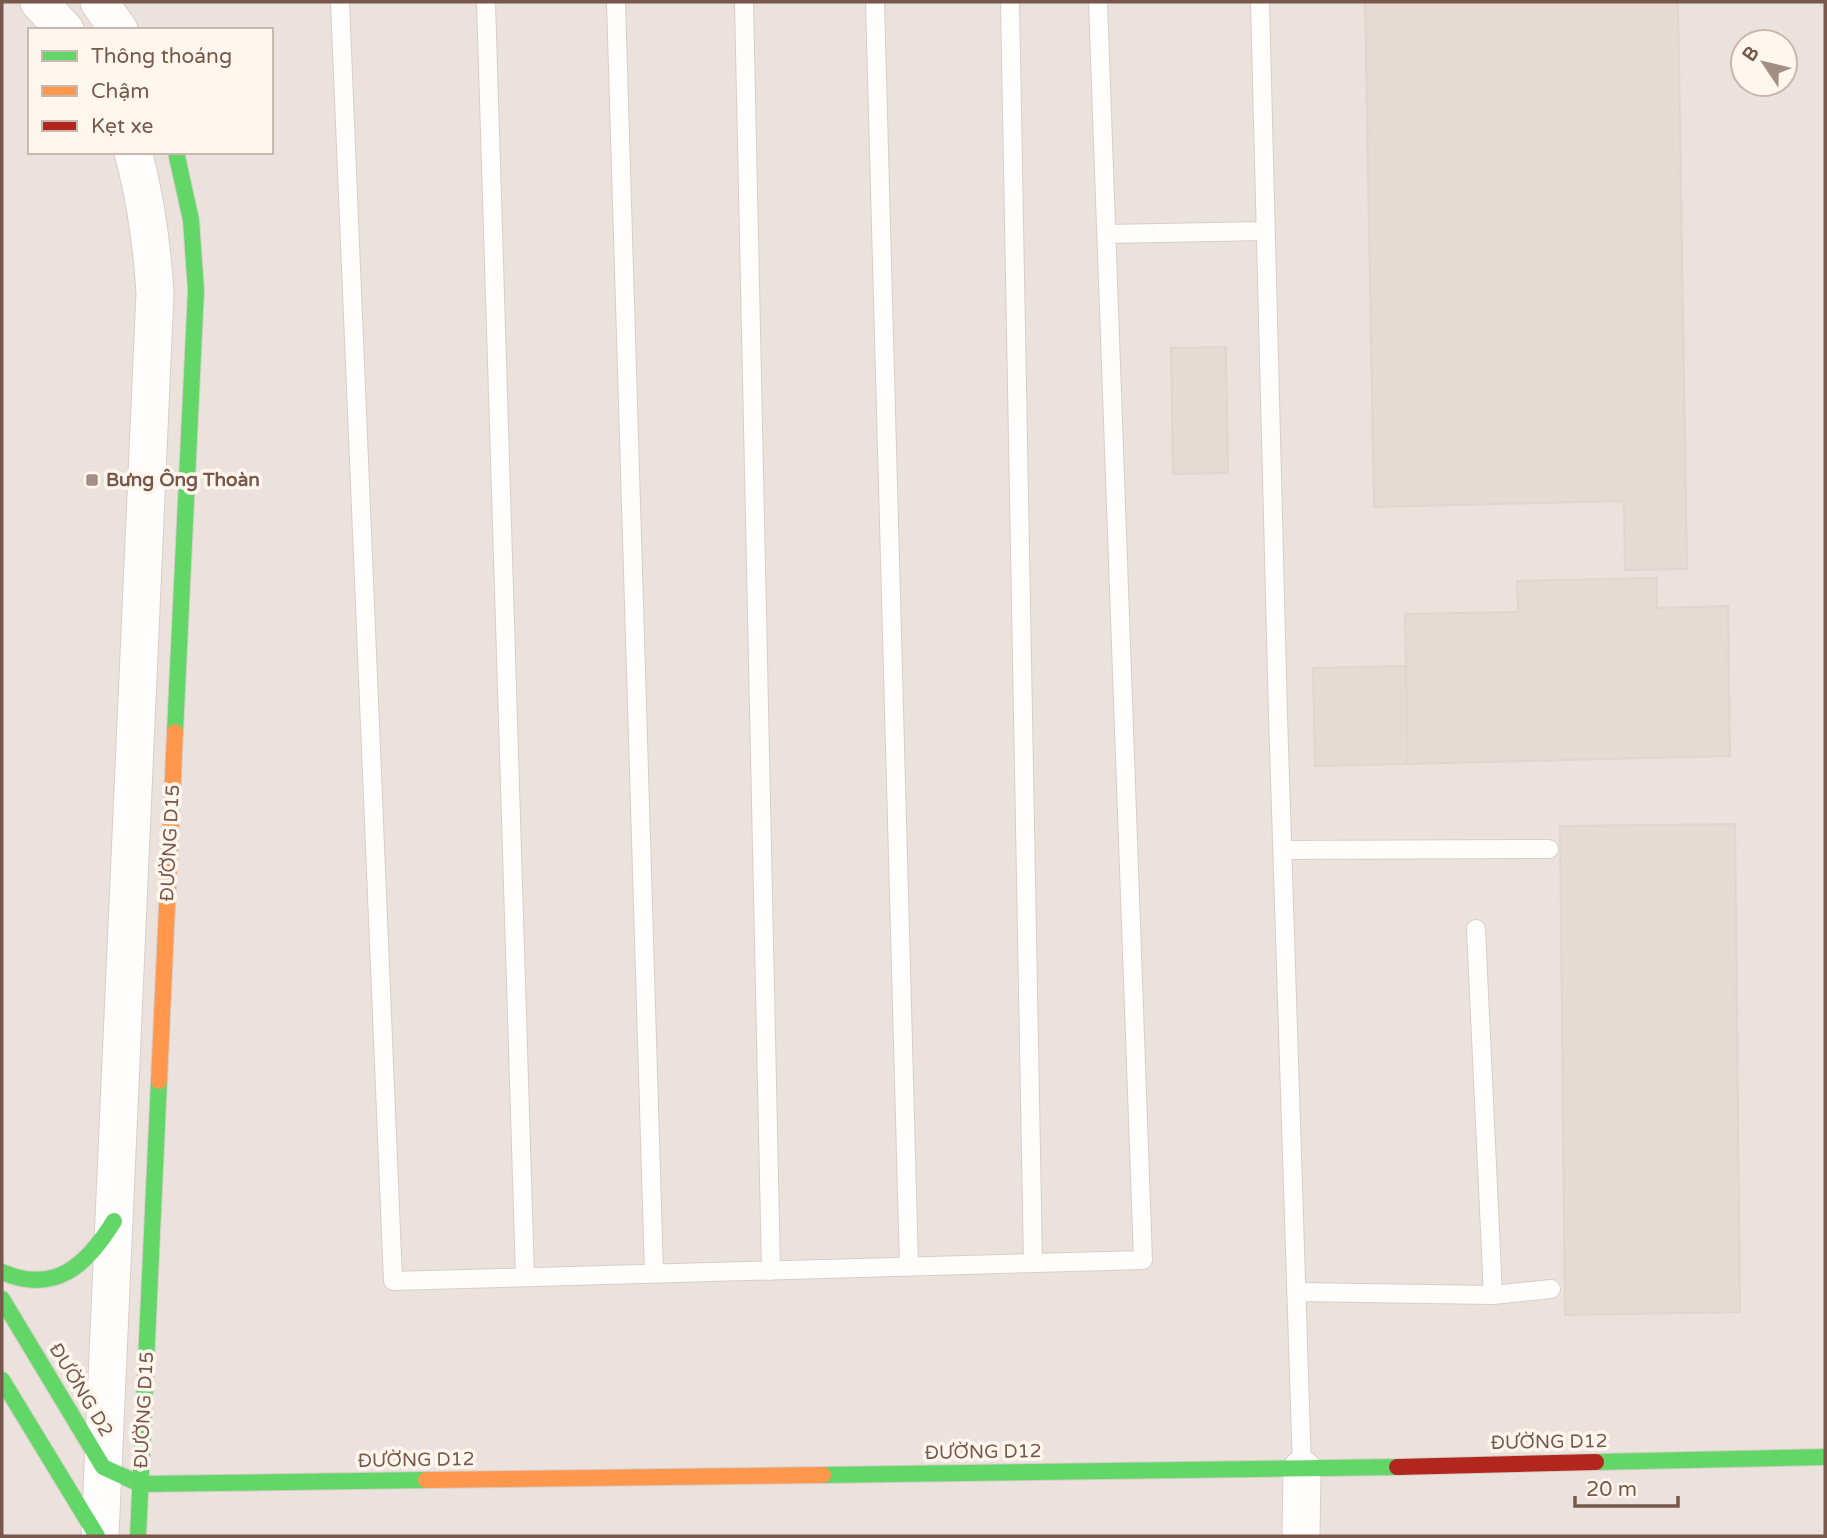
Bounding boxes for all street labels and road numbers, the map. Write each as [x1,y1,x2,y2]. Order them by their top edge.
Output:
street label: ĐƯỜNG D15 [155,784,184,902]
street label: ĐƯỜNG D2 [45,1339,118,1441]
street label: ĐƯỜNG D15 [129,1351,158,1469]
street label: ĐƯỜNG D12 [1490,1429,1608,1454]
street label: ĐƯỜNG D12 [924,1439,1042,1464]
street label: ĐƯỜNG D12 [357,1447,475,1472]

